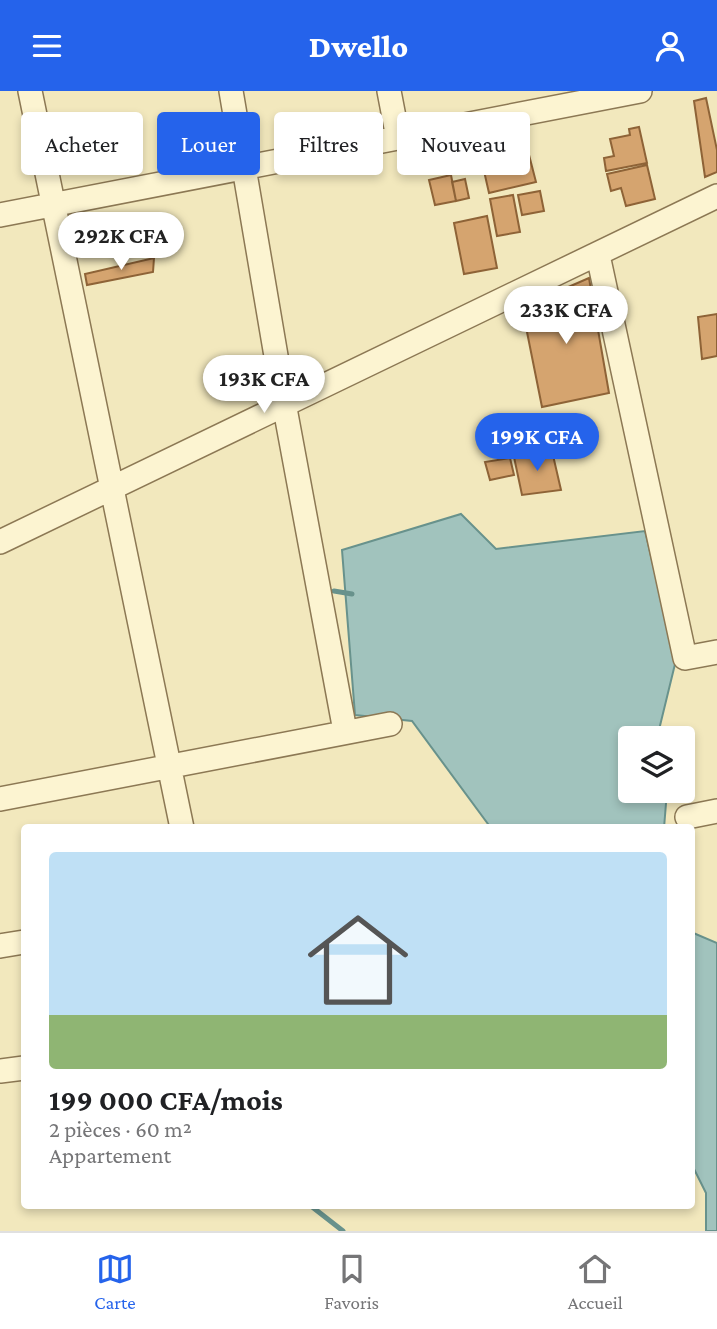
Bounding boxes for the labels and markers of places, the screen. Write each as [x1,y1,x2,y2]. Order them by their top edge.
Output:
pin: 292K CFA [49,213,193,272]
pin: 233K CFA [494,287,638,346]
pin: 193K CFA [192,355,336,415]
pin: 199K CFA [465,413,609,473]

